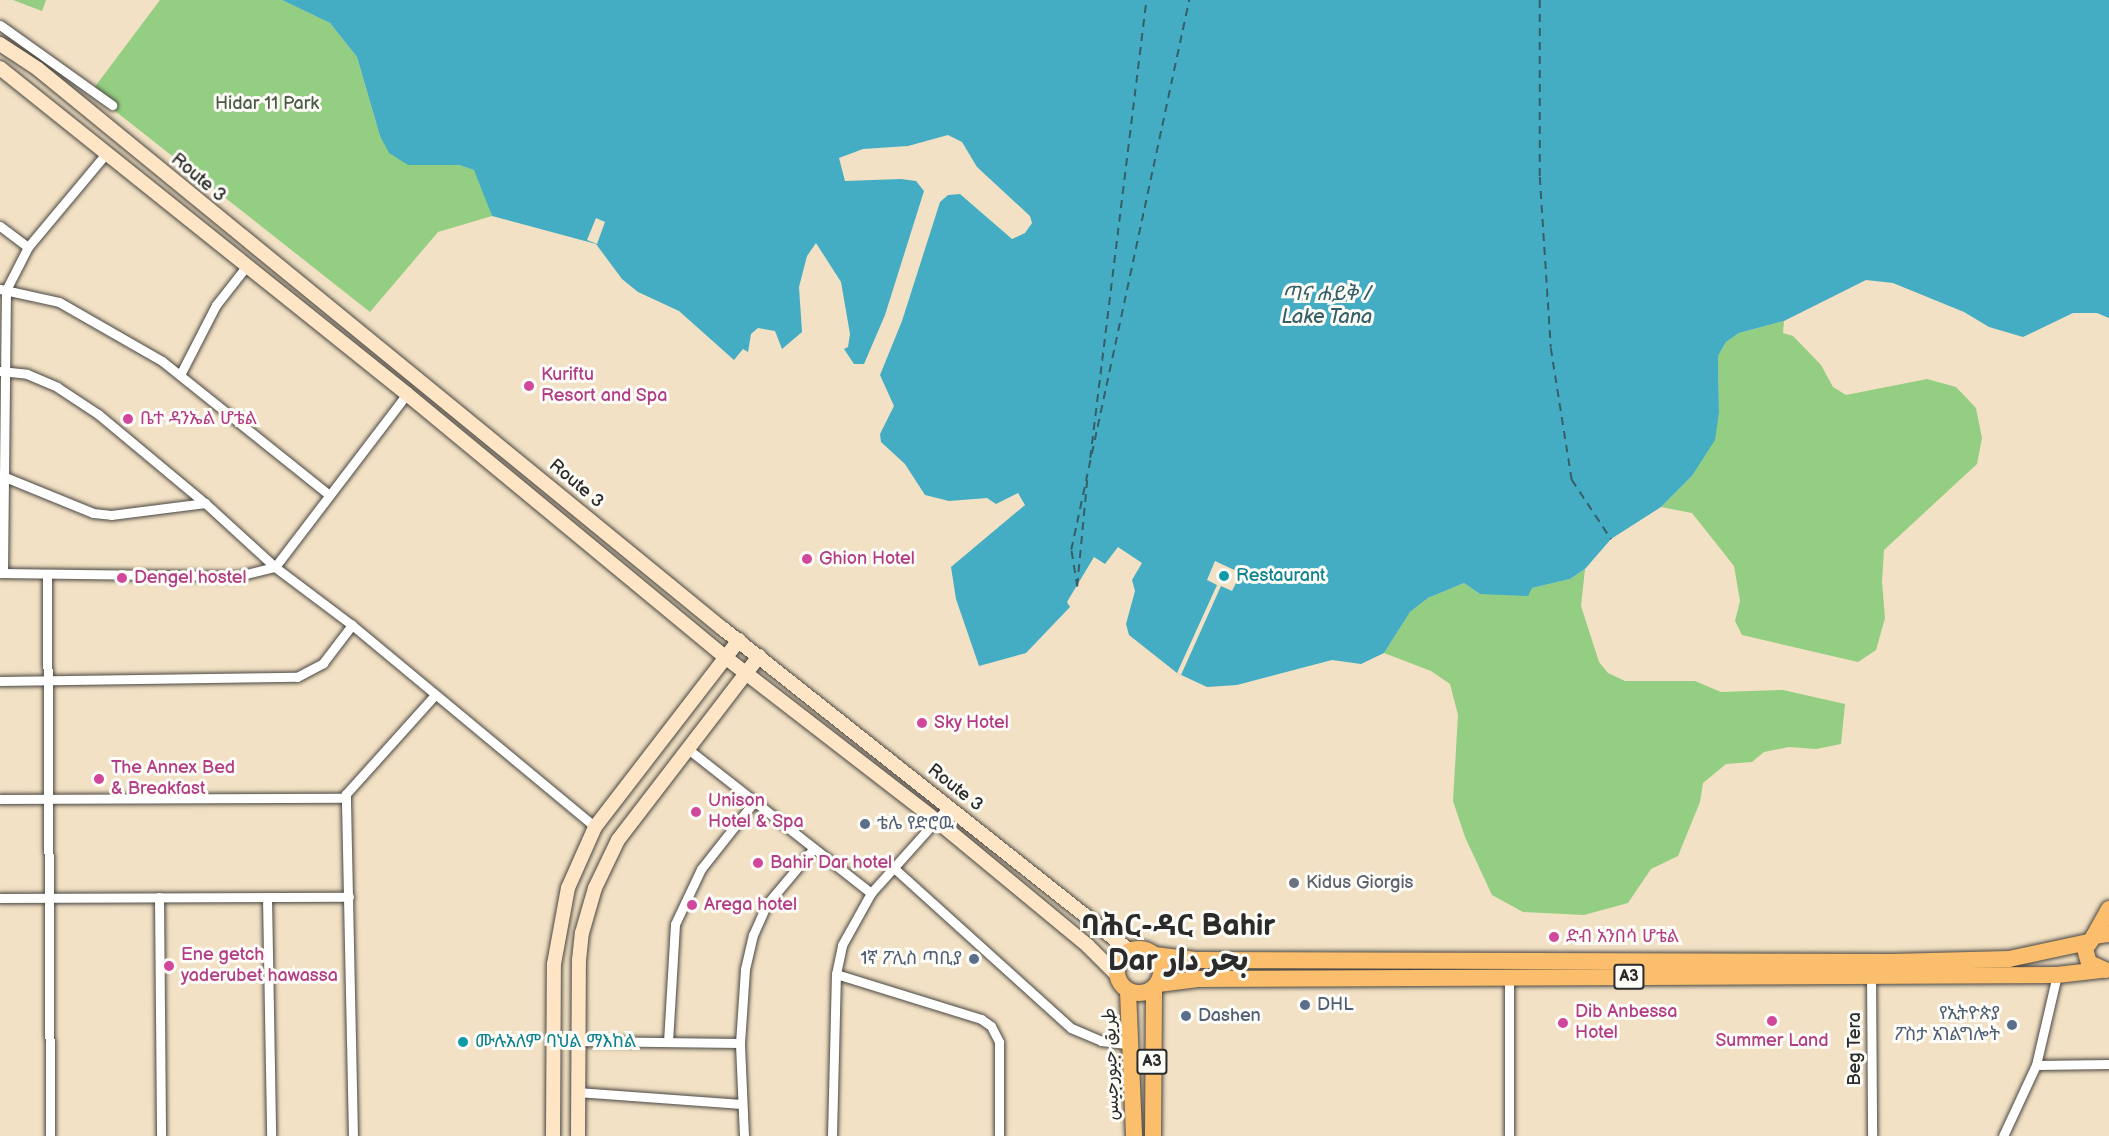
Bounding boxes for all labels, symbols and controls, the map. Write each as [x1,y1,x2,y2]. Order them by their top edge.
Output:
park label: Hidar 11 Park [215,93,319,115]
street label: Route 3 [166,149,230,207]
water label: ጣና ሐይቅ / Lake Tana [1281,283,1373,330]
place label: Kuriftu Resort and Spa [541,365,668,407]
marker: Kuriftu Resort and Spa [522,379,536,393]
place label: ቤተ ዳንኤል ሆቴል [140,408,257,430]
marker: ቤተ ዳንኤል ሆቴል [121,412,135,426]
street label: Route 3 [544,455,608,513]
place label: Ghion Hotel [819,548,915,570]
marker: Ghion Hotel [800,552,814,566]
place label: Restaurant [1236,565,1326,587]
place label: Dengel hostel [134,567,246,589]
marker: Restaurant [1217,569,1231,583]
marker: Dengel hostel [115,571,129,585]
place label: Sky Hotel [934,712,1010,734]
marker: Sky Hotel [915,716,929,730]
place label: The Annex Bed & Breakfast [111,758,235,800]
street label: Route 3 [923,760,987,816]
marker: The Annex Bed & Breakfast [92,772,106,786]
place label: Unison Hotel & Spa [708,791,804,834]
marker: Unison Hotel & Spa [689,805,703,819]
place label: ቴሌ የድሮዉ [877,813,954,835]
marker: ቴሌ የድሮዉ [858,817,872,831]
place label: Bahir Dar hotel [770,852,892,874]
marker: Bahir Dar hotel [751,856,765,870]
place label: Kidus Giorgis [1306,872,1414,894]
marker: Kidus Giorgis [1287,876,1301,890]
place label: Arega hotel [704,894,797,916]
marker: Arega hotel [685,898,699,912]
district label: ባሕር-ዳር Bahir Dar بحر دار [1081,908,1275,978]
place label: ድብ አንበሳ ሆቴል [1566,926,1679,948]
marker: ድብ አንበሳ ሆቴል [1547,930,1561,944]
place label: Ene getch yaderubet hawassa [181,945,338,988]
place label: 1ኛ ፖሊስ ጣቢያ [861,948,962,970]
marker: 1ኛ ፖሊስ ጣቢያ [967,952,981,966]
marker: Ene getch yaderubet hawassa [162,959,176,973]
road number: A3 [1612,964,1646,990]
place label: DHL [1317,994,1354,1016]
marker: DHL [1298,998,1312,1012]
place label: Dib Anbessa Hotel [1575,1002,1677,1044]
place label: የኢትዮጵያ ፖስታ አገልግሎት [1895,1004,2000,1046]
place label: Dashen [1198,1005,1261,1027]
street label: طريق جيورجيس [1099,1007,1125,1121]
marker: Dashen [1179,1009,1193,1023]
street label: Beg Tera [1844,1012,1866,1086]
marker: Summer Land [1765,1014,1779,1028]
marker: Dib Anbessa Hotel [1556,1016,1570,1030]
marker: የኢትዮጵያ ፖስታ አገልግሎት [2005,1018,2019,1032]
place label: Summer Land [1715,1030,1829,1052]
place label: ሙሉአለም ባህል ማእከል [475,1031,636,1053]
marker: ሙሉአለም ባህል ማእከል [456,1035,470,1049]
road number: A3 [1136,1049,1168,1075]

